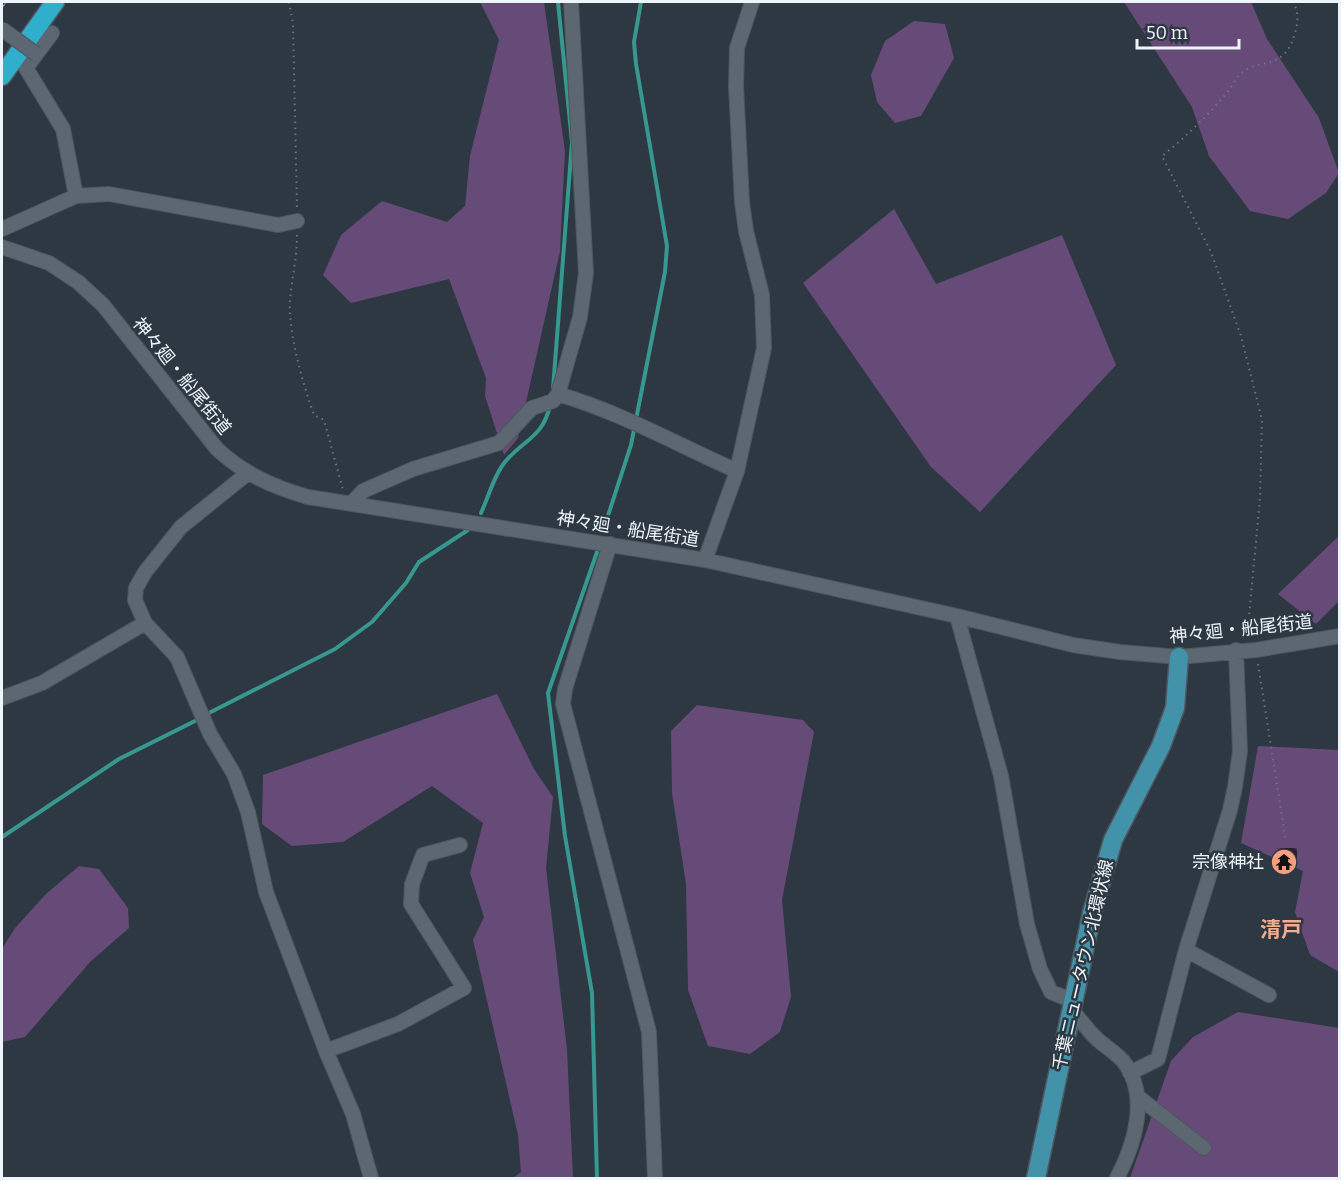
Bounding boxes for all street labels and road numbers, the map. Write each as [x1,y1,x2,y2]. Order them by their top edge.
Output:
street label: 神々廻・船尾街道 [128,313,236,439]
street label: 神々廻・船尾街道 [555,507,701,551]
street label: 神々廻・船尾街道 [1168,611,1314,647]
street label: 千葉ニュータウン北環状線 [1048,857,1118,1073]

